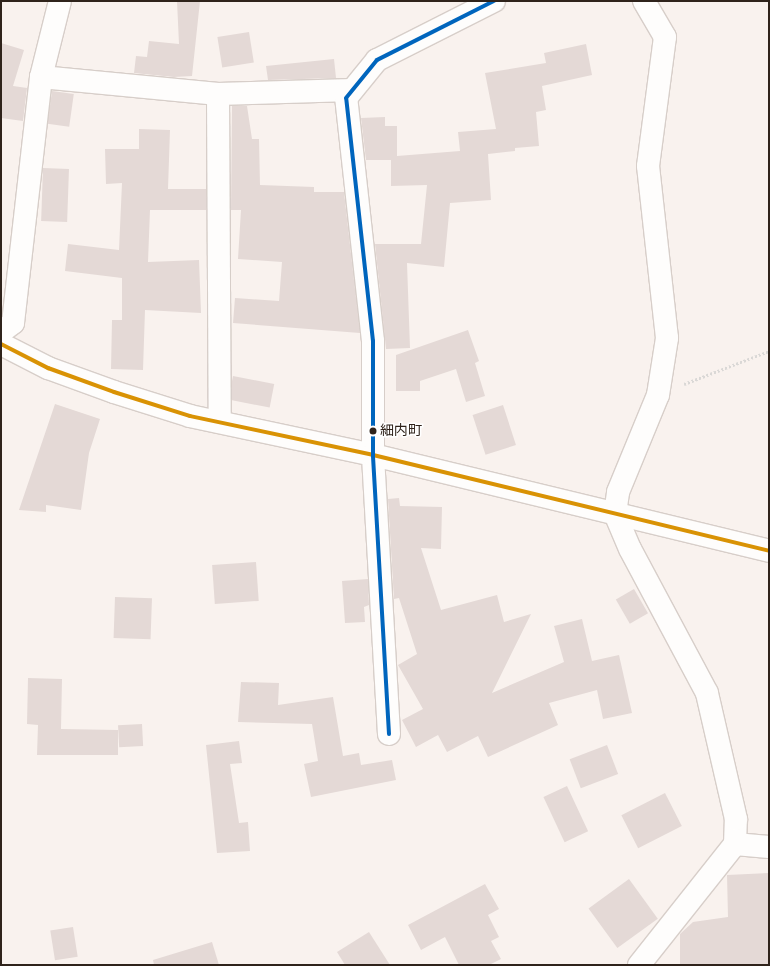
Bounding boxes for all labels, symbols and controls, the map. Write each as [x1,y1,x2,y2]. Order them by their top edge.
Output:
place label: 細内町 [380,423,422,439]
marker: 細内町 [368,426,378,436]

